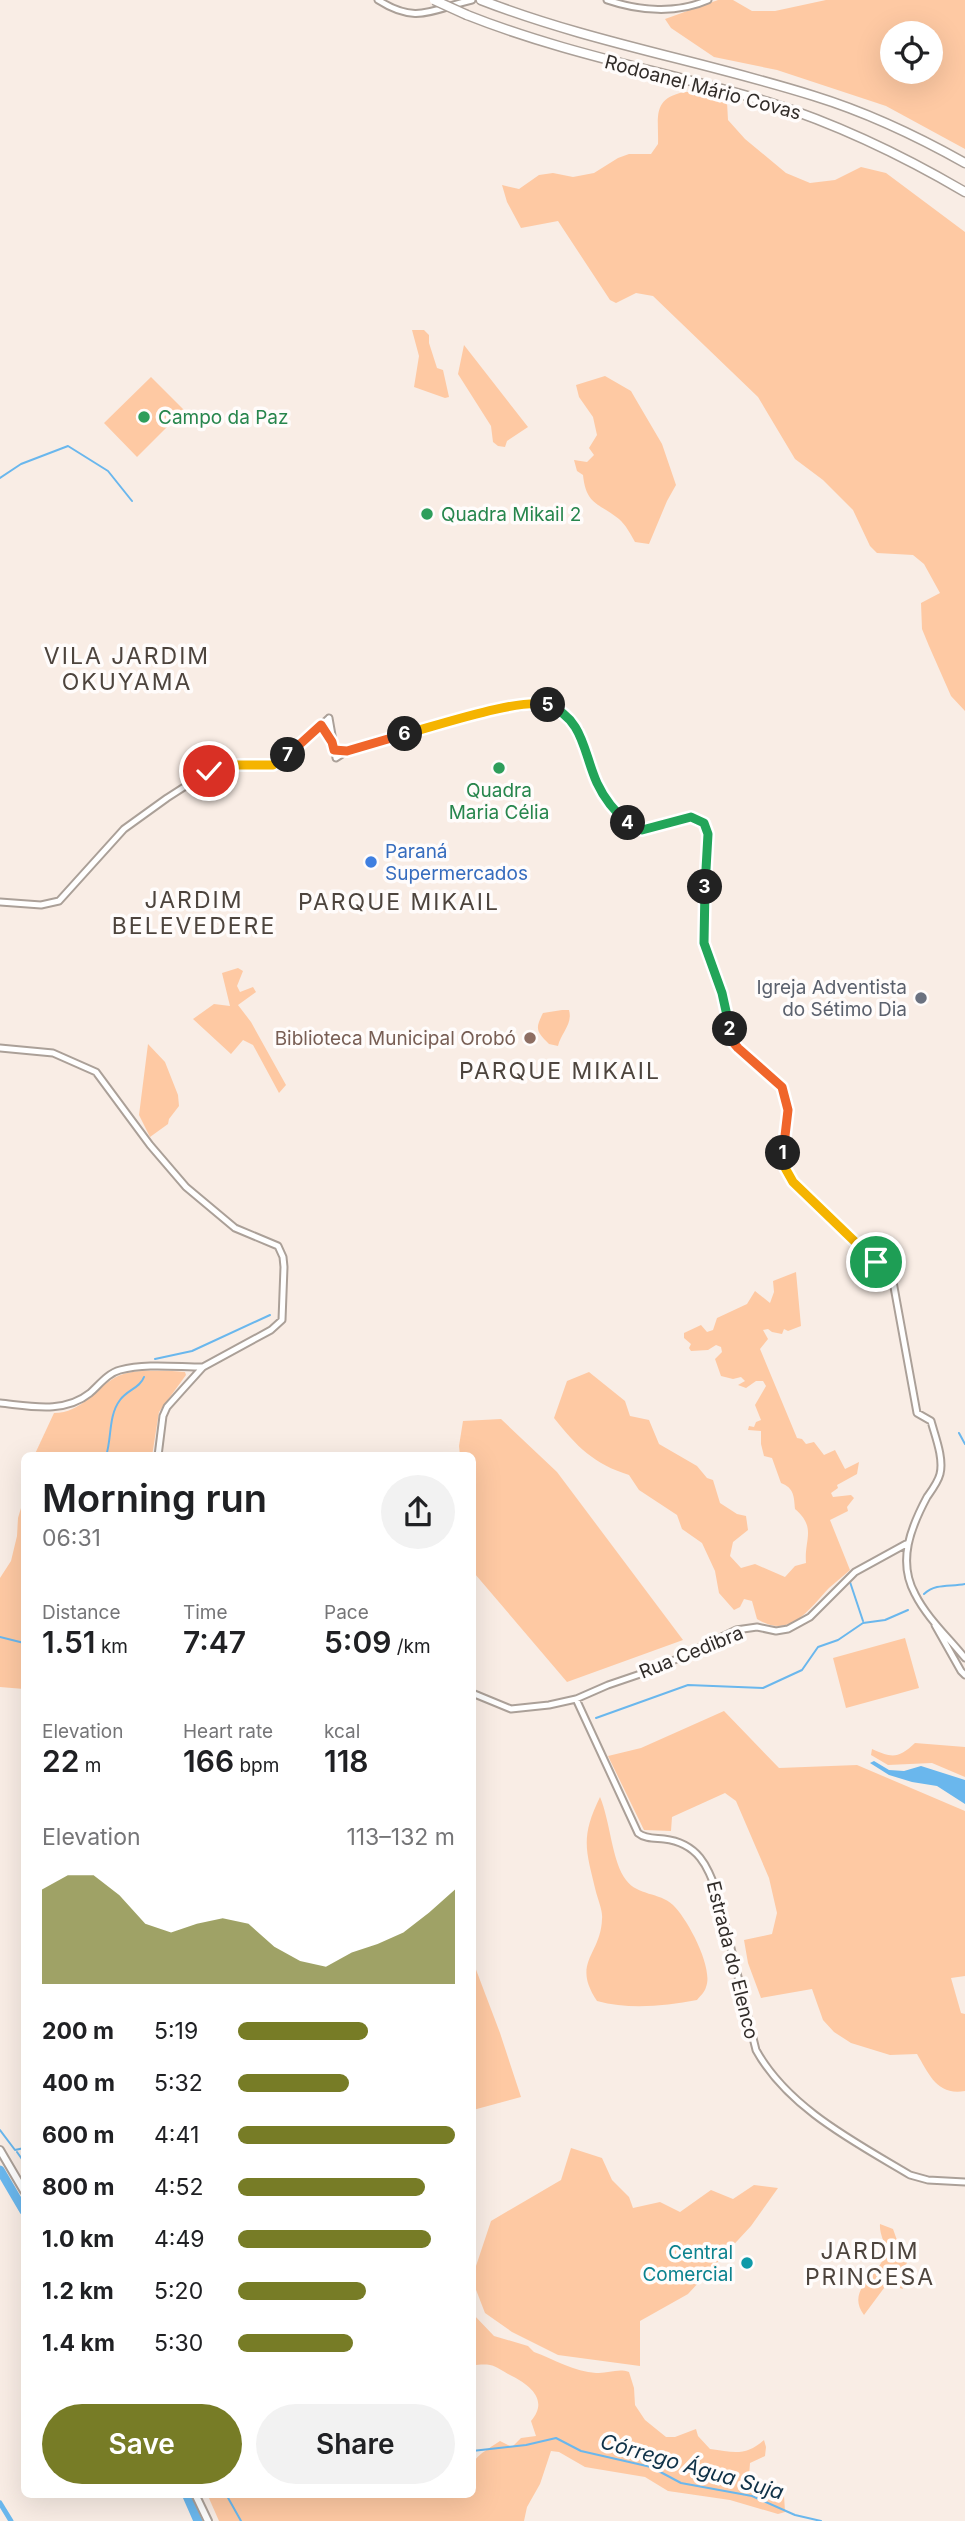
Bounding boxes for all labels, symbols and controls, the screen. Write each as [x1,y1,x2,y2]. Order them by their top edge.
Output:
map controls [880,21,943,84]
button: locate [880,21,943,84]
street label: Rodoanel Mário Covas [602,50,804,125]
place label: Campo da Paz [158,406,289,429]
marker: Campo da Paz [136,409,152,425]
place label: Quadra Mikail 2 [441,503,581,526]
marker: Quadra Mikail 2 [419,506,435,522]
district label: VILA JARDIM OKUYAMA [44,642,210,696]
pin: 5 [530,688,566,722]
text: 5 [541,693,554,716]
pin: 6 [388,716,422,752]
text: 6 [398,722,411,745]
pin: 7 [270,738,306,772]
pin [179,741,239,801]
text: 7 [282,743,293,766]
icon: check [190,752,228,790]
marker: Quadra Maria Célia [491,760,507,776]
place label: Quadra Maria Célia [449,779,549,824]
pin: 4 [610,806,646,840]
text: 4 [621,811,634,834]
place label: Paraná Supermercados [385,840,528,885]
marker: Paraná Supermercados [363,854,379,870]
pin: 3 [688,870,722,904]
text: 3 [698,875,711,898]
district label: JARDIM BELEVEDERE [112,886,276,940]
district label: PARQUE MIKAIL [298,888,500,916]
place label: Igreja Adventista do Sétimo Dia [756,976,907,1021]
marker: Igreja Adventista do Sétimo Dia [913,990,929,1006]
pin: 2 [712,1012,748,1046]
text: 2 [724,1017,735,1040]
place label: Biblioteca Municipal Orobó [275,1027,516,1050]
marker: Biblioteca Municipal Orobó [522,1030,538,1046]
district label: PARQUE MIKAIL [459,1057,661,1085]
pin: 1 [766,1136,800,1170]
text: 1 [778,1141,787,1164]
pin [846,1232,906,1292]
icon: arrive [857,1243,895,1281]
text: Morning run [42,1475,267,1521]
button: share [381,1475,455,1549]
text: 06:31 [42,1524,101,1552]
text: Distance [42,1601,120,1624]
text: Time [183,1601,228,1624]
text: Pace [324,1601,369,1624]
street label: Rua Cedibra [636,1621,747,1684]
text: 1.51 [42,1624,96,1660]
text: 7:47 [183,1624,246,1660]
text: 5:09 [324,1624,391,1660]
text: km [96,1635,128,1658]
text: /km [391,1635,431,1658]
text: Elevation [42,1720,123,1743]
text: Heart rate [183,1720,273,1743]
text: kcal [324,1720,360,1743]
text: 22 [42,1743,79,1779]
text: 166 [183,1743,234,1779]
text: 118 [324,1743,369,1779]
text: m [79,1754,101,1777]
text: bpm [234,1754,279,1777]
text: Elevation [42,1823,141,1851]
text: 113–132 m [346,1823,455,1851]
street label: Estrada do Elenco [702,1879,763,2042]
text: 200 m [42,2017,114,2045]
text: 5:19 [154,2017,198,2045]
text: 400 m [42,2069,115,2097]
text: 5:32 [154,2069,203,2097]
text: 600 m [42,2121,114,2149]
text: 4:41 [154,2121,199,2149]
text: 800 m [42,2173,114,2201]
text: 4:52 [154,2173,204,2201]
text: 1.0 km [42,2225,114,2253]
text: 4:49 [154,2225,205,2253]
district label: JARDIM PRINCESA [805,2237,935,2291]
place label: Central Comercial [642,2241,733,2286]
marker: Central Comercial [739,2255,755,2271]
text: 1.2 km [42,2277,114,2305]
text: 5:20 [154,2277,203,2305]
text: 1.4 km [42,2329,115,2357]
text: 5:30 [154,2329,203,2357]
button: Save [42,2404,242,2484]
button: Share [256,2404,455,2484]
water label: Córrego Água Suja [598,2427,787,2505]

